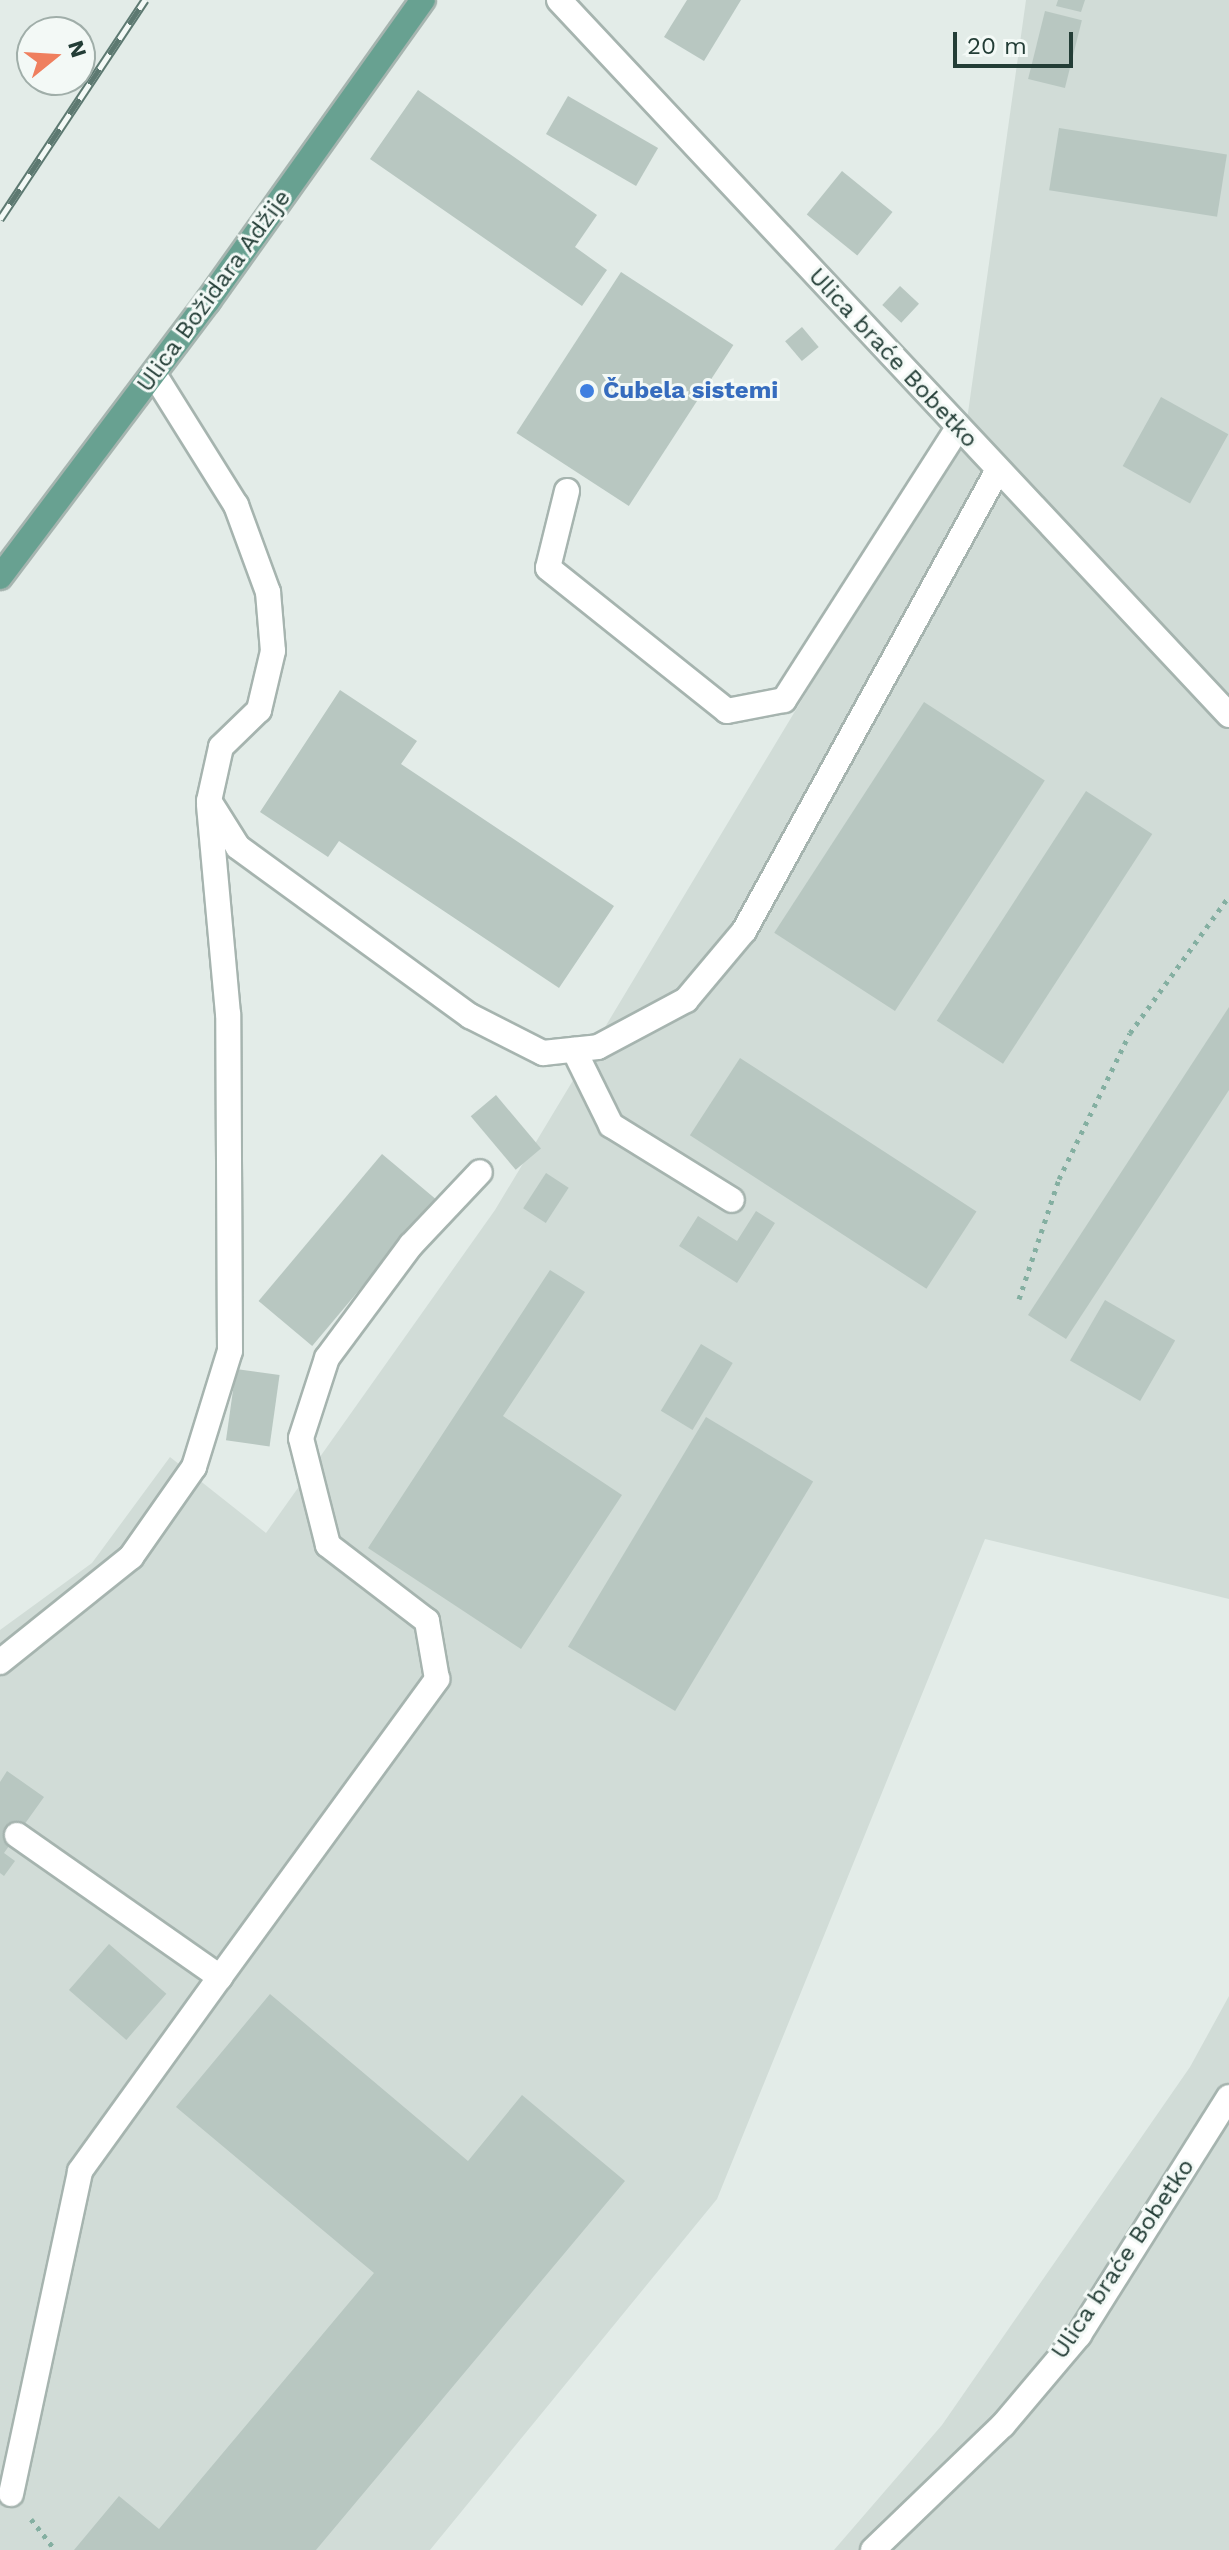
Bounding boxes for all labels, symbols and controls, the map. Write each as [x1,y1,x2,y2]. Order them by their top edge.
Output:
north arrow [16,16,96,96]
scale bar [957,16,1077,66]
text: 20 m [967,32,1027,60]
text: N [63,37,92,61]
street label: Ulica Božidara Adžije [130,184,298,398]
street label: Ulica braće Bobetko [802,262,984,454]
place label: Čubela sistemi [603,377,778,405]
marker: Čubela sistemi [578,382,596,400]
street label: Ulica braće Bobetko [1045,2153,1201,2365]

